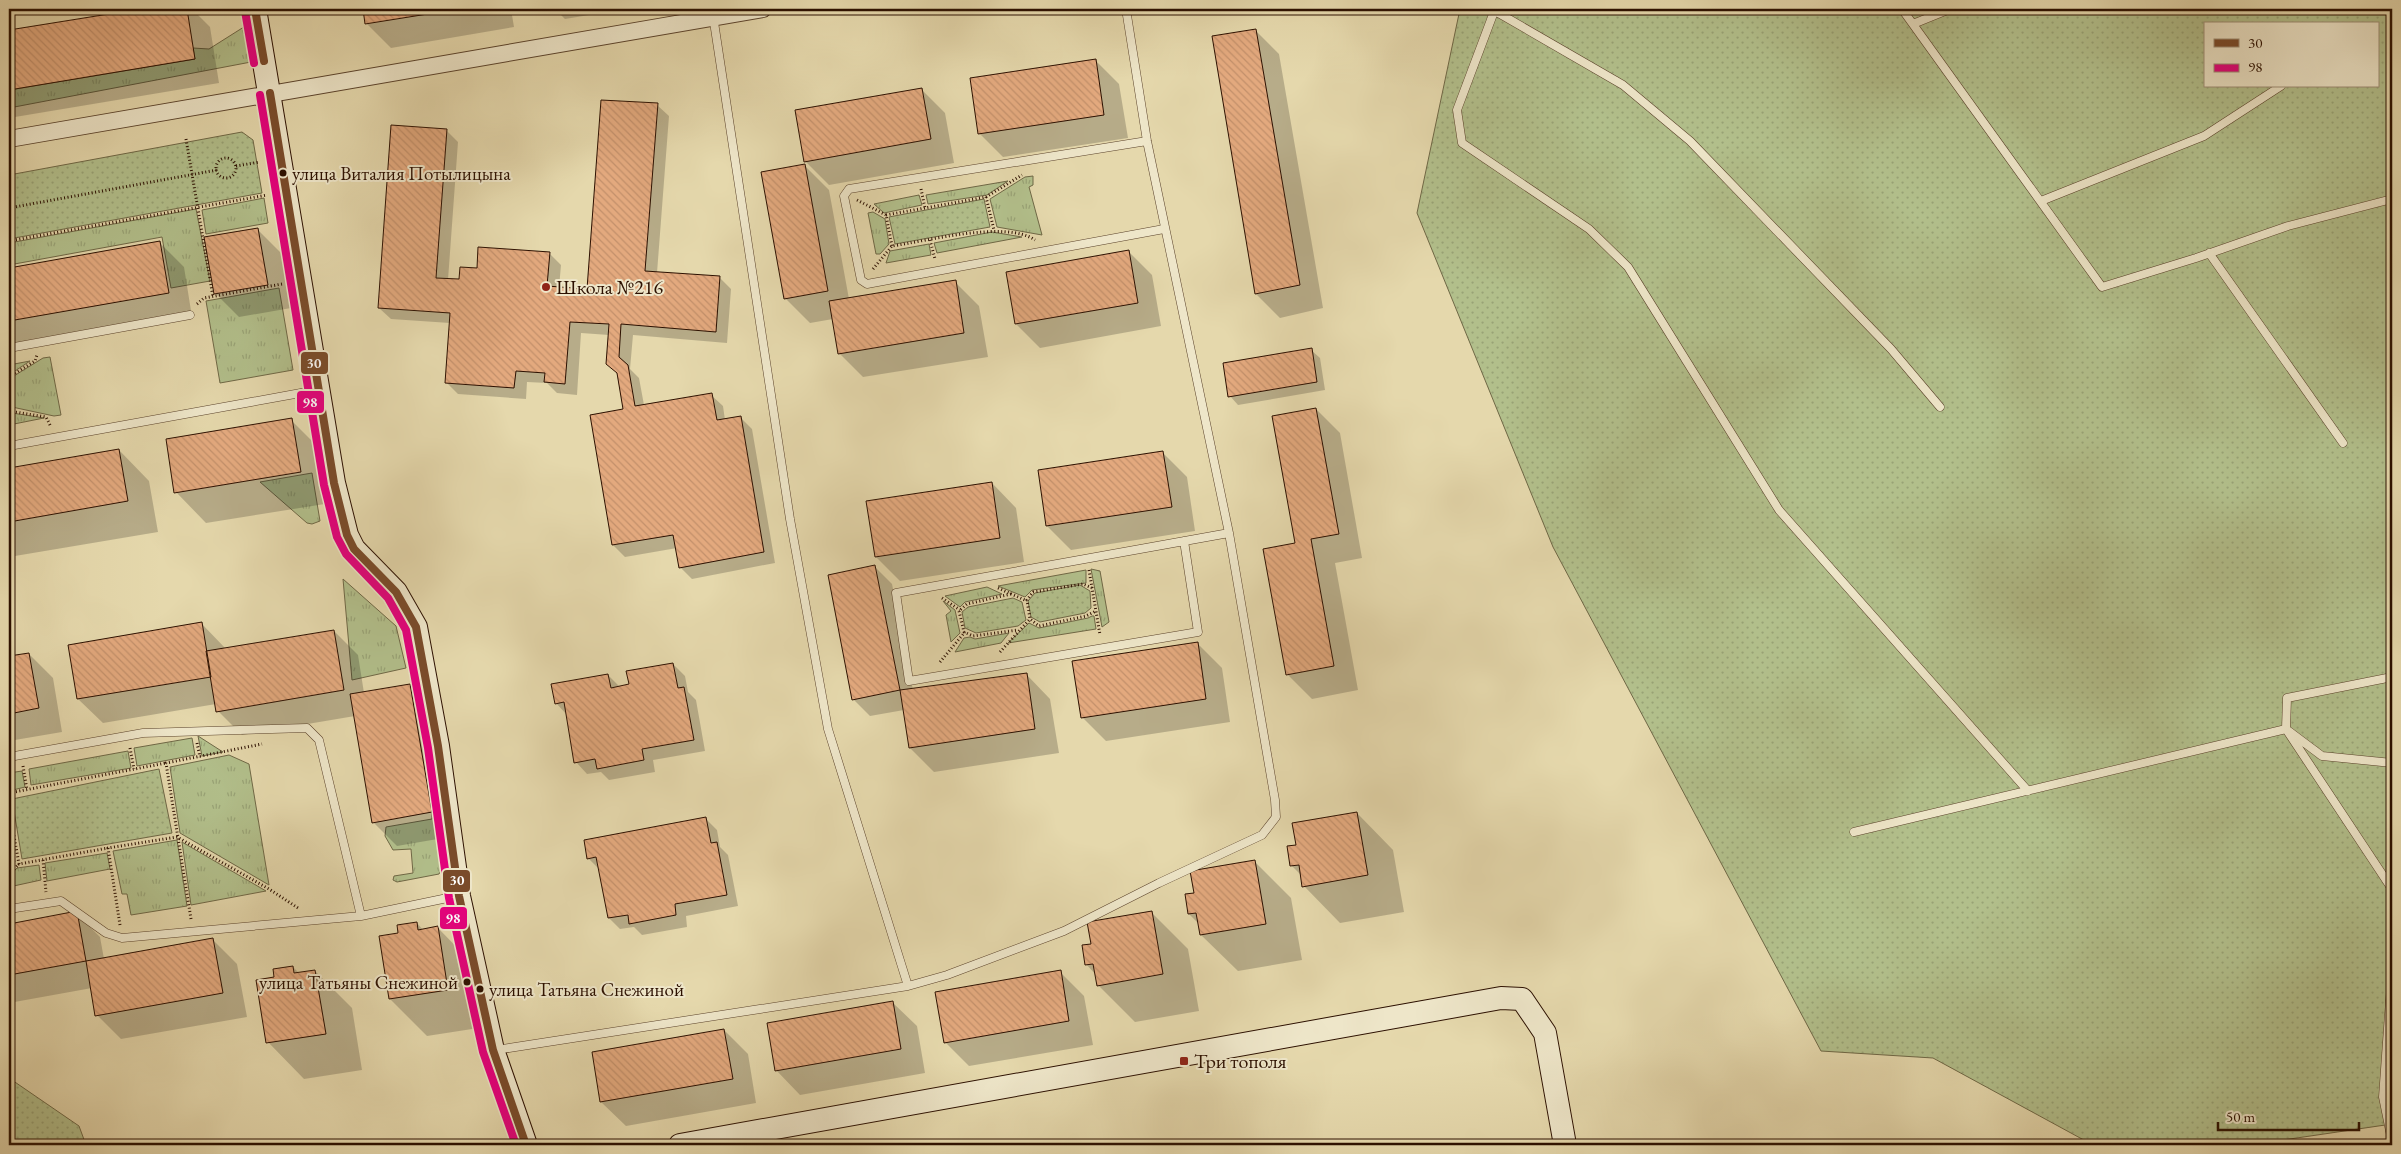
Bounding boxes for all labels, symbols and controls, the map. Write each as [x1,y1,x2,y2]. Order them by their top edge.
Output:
legend [2204,22,2378,88]
text: 30 [2248,33,2262,52]
text: 98 [2248,57,2262,76]
place label: улица Виталия Потылицына [292,161,511,186]
marker: улица Виталия Потылицына [278,168,288,178]
place label: Школа №216 [556,274,663,300]
marker: Школа №216 [540,281,552,293]
line badge: 30 [300,351,329,375]
text: 30 [307,354,322,372]
line badge: 98 [296,390,325,414]
text: 98 [303,393,317,411]
line badge: 30 [442,869,471,893]
text: 30 [450,871,465,889]
line badge: 98 [439,906,468,930]
text: 98 [446,909,460,927]
place label: улица Татьяны Снежиной [259,970,458,995]
marker: улица Татьяны Снежиной [462,977,472,987]
place label: улица Татьяна Снежиной [489,977,684,1002]
marker: улица Татьяна Снежиной [475,984,485,994]
place label: Три тополя [1194,1048,1287,1074]
marker: Три тополя [1178,1055,1190,1067]
scale bar [2218,1099,2360,1131]
text: 50 m [2226,1107,2255,1126]

